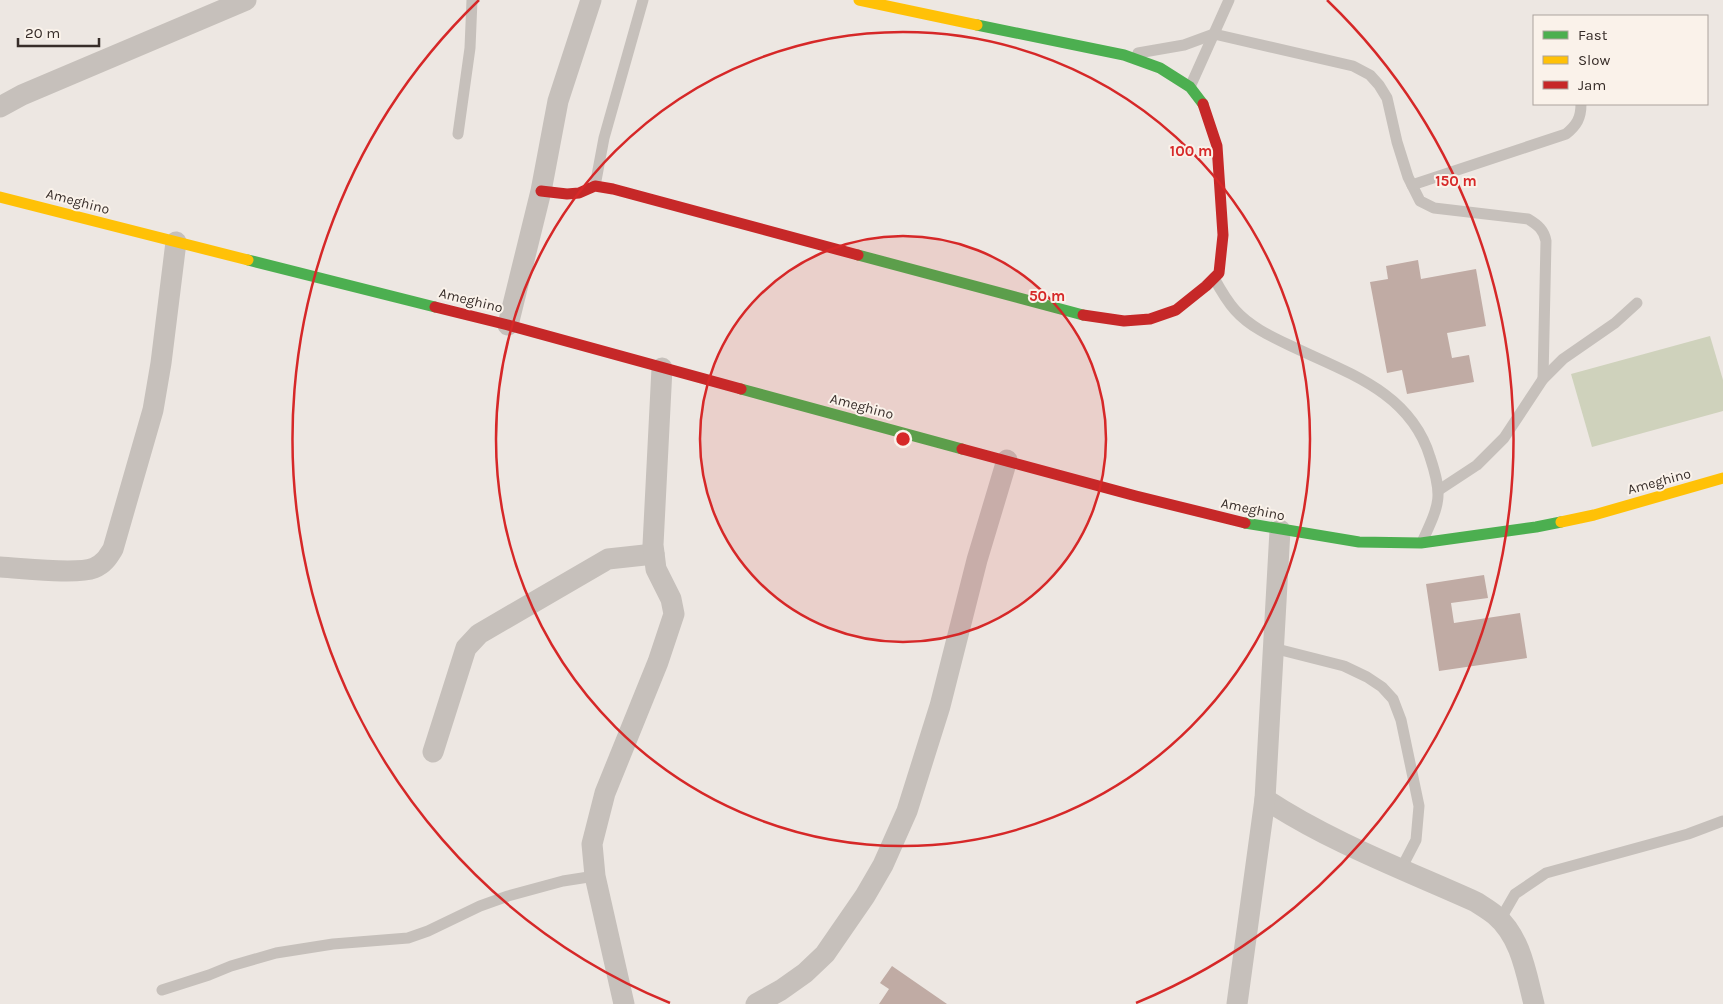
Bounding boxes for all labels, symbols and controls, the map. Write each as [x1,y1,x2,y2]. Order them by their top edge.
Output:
scale bar [18,15,99,47]
legend [1533,15,1708,105]
text: 20 m [25,24,60,42]
text: Fast [1578,26,1608,44]
text: Slow [1578,51,1610,69]
text: Jam [1578,76,1606,94]
text: 100 m [1170,142,1212,160]
text: 150 m [1435,172,1477,190]
street label: Ameghino [44,185,111,218]
street label: Ameghino [437,284,504,317]
text: 50 m [1029,287,1065,305]
street label: Ameghino [828,390,895,423]
centre of rings [894,430,912,448]
street label: Ameghino [1626,465,1693,498]
street label: Ameghino [1219,494,1286,525]

